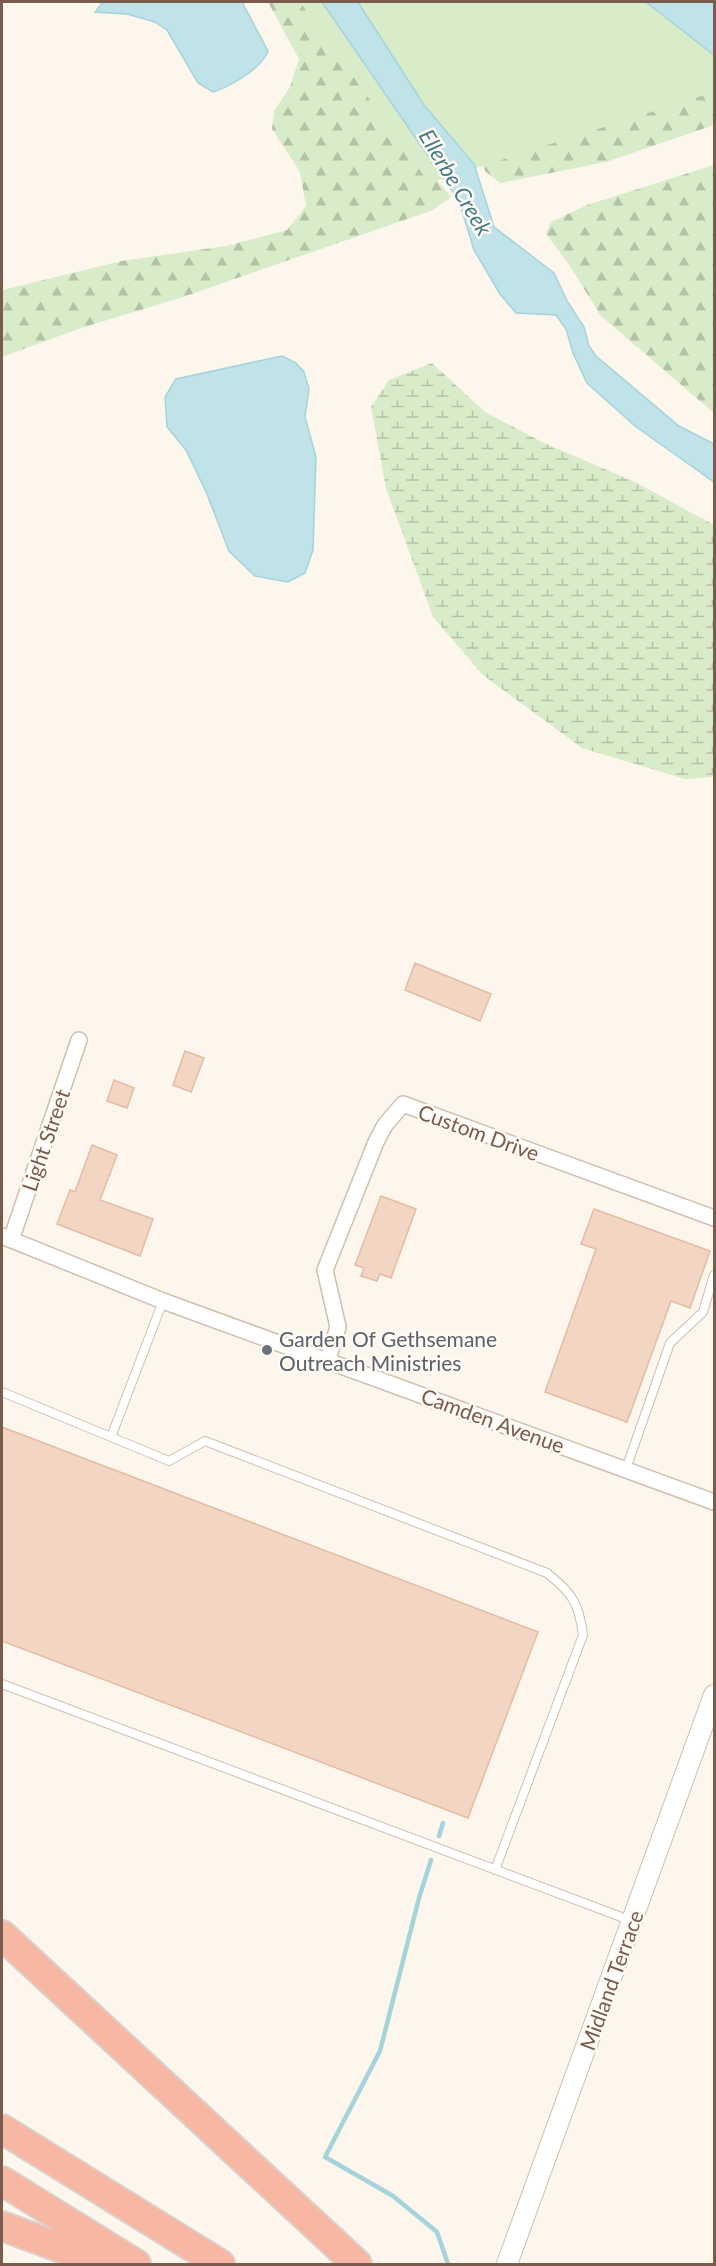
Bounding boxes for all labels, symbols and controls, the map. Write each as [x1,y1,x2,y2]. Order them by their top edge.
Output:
water label: Ellerbe Creek [414,124,499,241]
street label: Light Street [16,1085,74,1194]
street label: Custom Drive [415,1099,543,1165]
place label: Garden Of Gethsemane Outreach Ministries [279,1326,497,1375]
marker: Garden Of Gethsemane Outreach Ministries [260,1343,274,1357]
street label: Camden Avenue [418,1383,568,1457]
street label: Midland Terrace [574,1907,648,2053]

